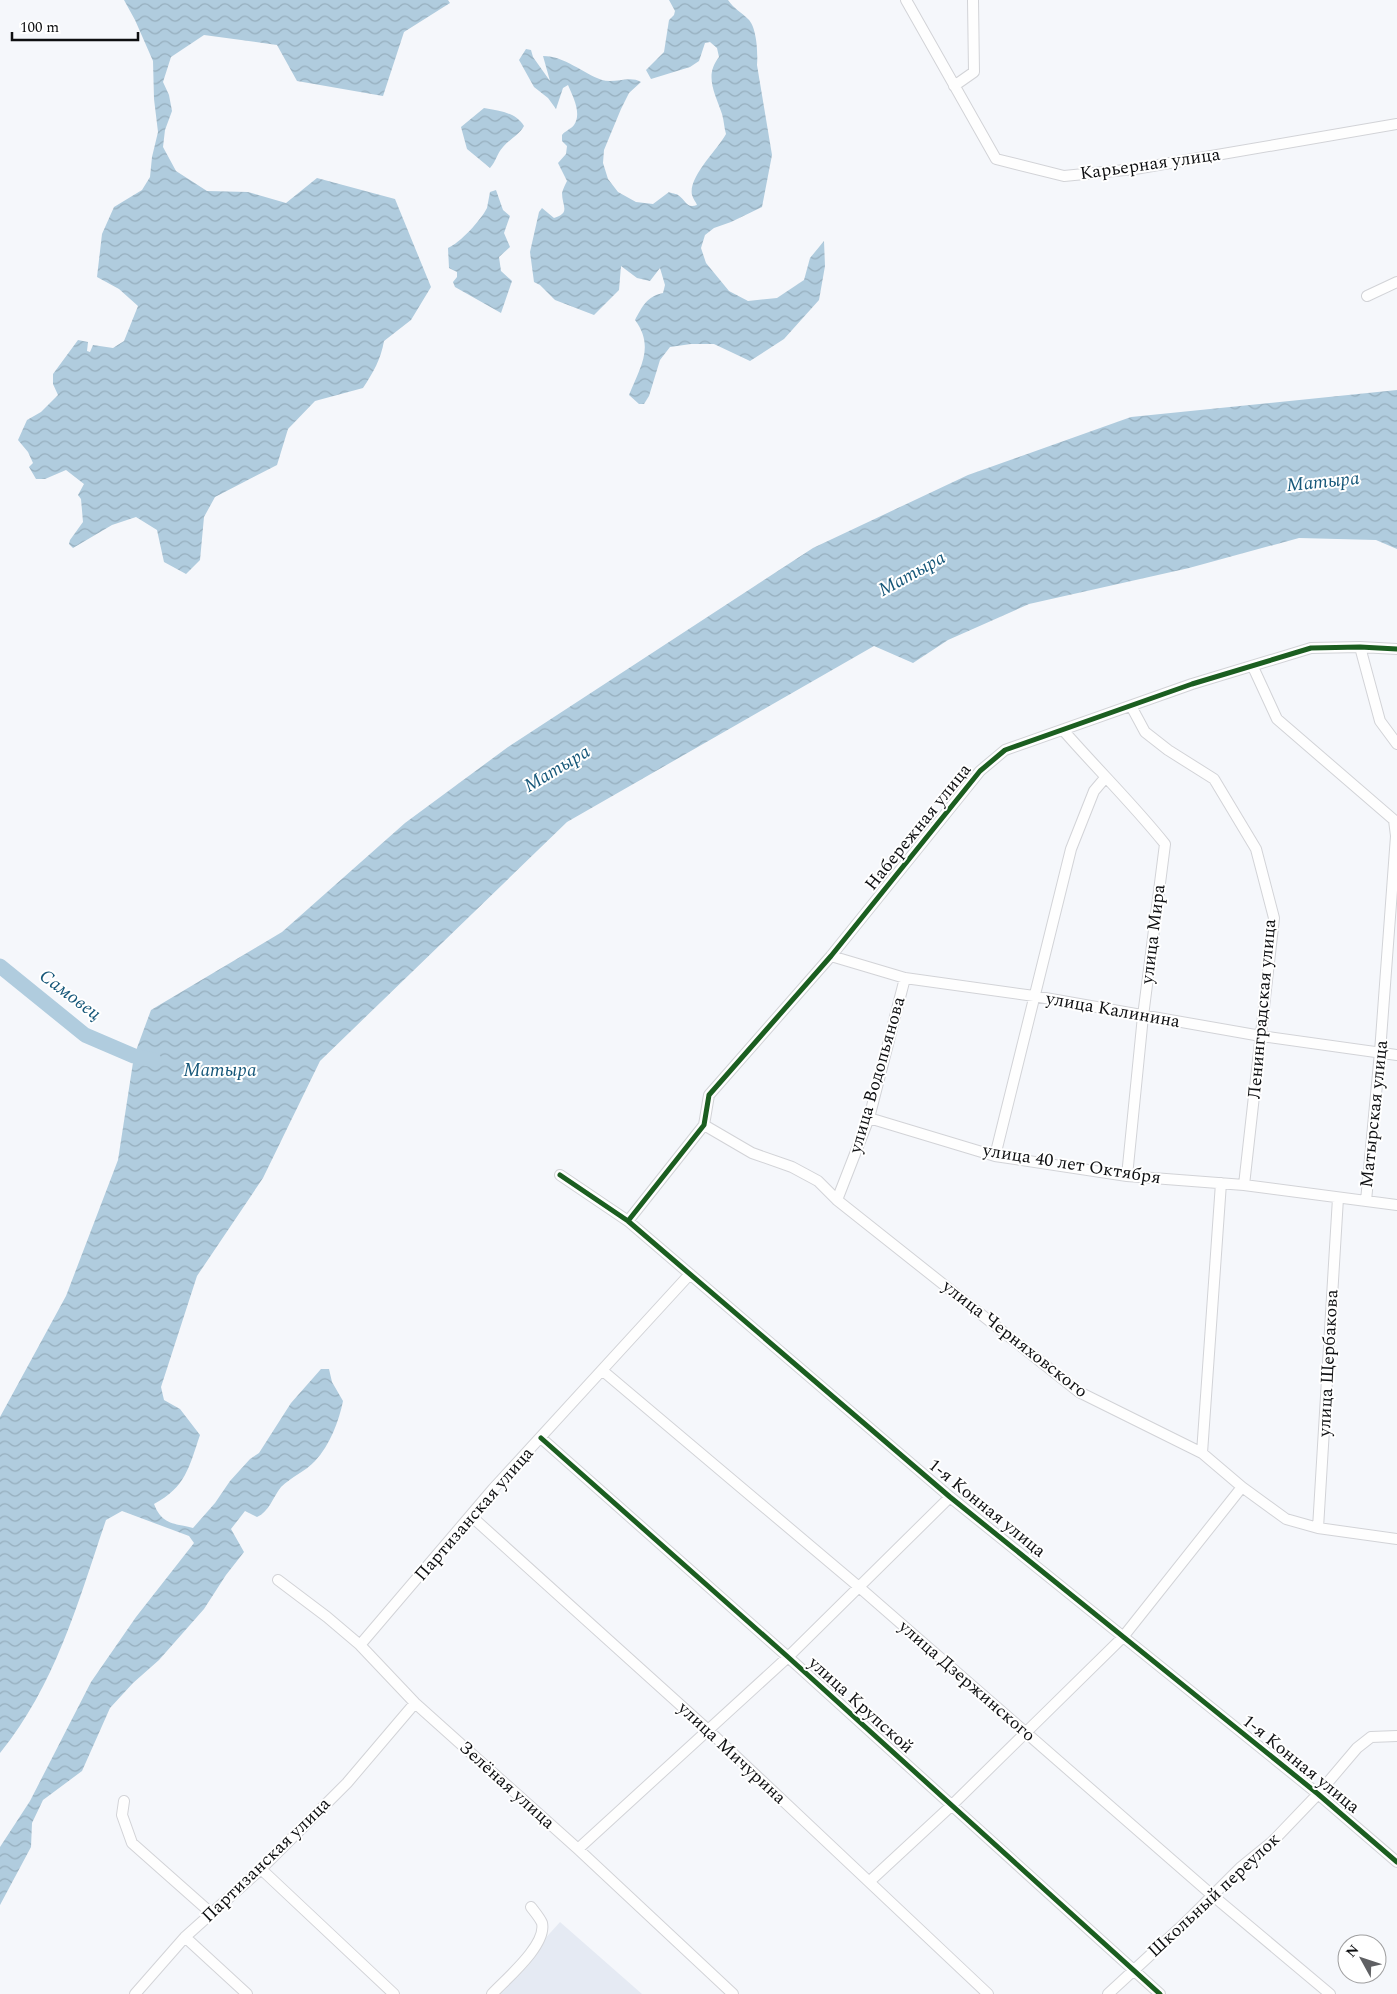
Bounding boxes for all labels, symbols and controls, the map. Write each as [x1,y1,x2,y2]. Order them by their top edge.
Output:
scale bar [12,10,139,42]
text: 100 m [20,16,59,39]
street label: Карьерная улица [1078,141,1222,187]
water label: Матыра [1285,464,1361,500]
water label: Матыра [873,543,951,604]
water label: Матыра [518,738,596,800]
street label: Набережная улица [858,757,978,896]
street label: улица Мира [1133,882,1173,986]
street label: Ленинградская улица [1241,918,1283,1100]
water label: Самовец [33,962,107,1028]
street label: улица Калинина [1043,985,1182,1035]
street label: улица Водопьянова [841,993,912,1158]
street label: Матырская улица [1353,1039,1395,1189]
water label: Матыра [183,1056,257,1085]
street label: улица 40 лет Октября [980,1136,1163,1191]
street label: улица Черняховского [935,1273,1094,1405]
street label: улица Щербакова [1311,1288,1345,1438]
street label: Партизанская улица [408,1441,540,1587]
street label: 1-я Конная улица [922,1452,1052,1564]
street label: улица Дзержинского [892,1613,1042,1748]
street label: улица Крупской [801,1649,920,1760]
street label: улица Мичурина [671,1695,793,1811]
street label: 1-я Конная улица [1236,1708,1366,1820]
street label: Зелёная улица [453,1734,561,1836]
street label: Партизанская улица [195,1791,337,1929]
street label: Школьный переулок [1142,1826,1286,1964]
north arrow [1337,1934,1387,1984]
text: N [1341,1940,1364,1962]

